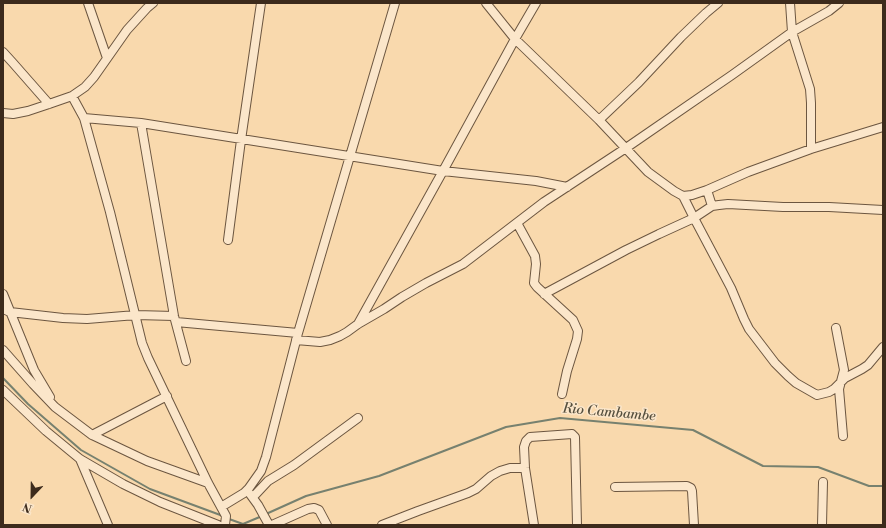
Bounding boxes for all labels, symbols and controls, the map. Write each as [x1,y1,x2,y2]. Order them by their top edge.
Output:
water label: Rio Cambambe [562,401,656,425]
north arrow [12,476,52,516]
text: N [21,499,34,515]

